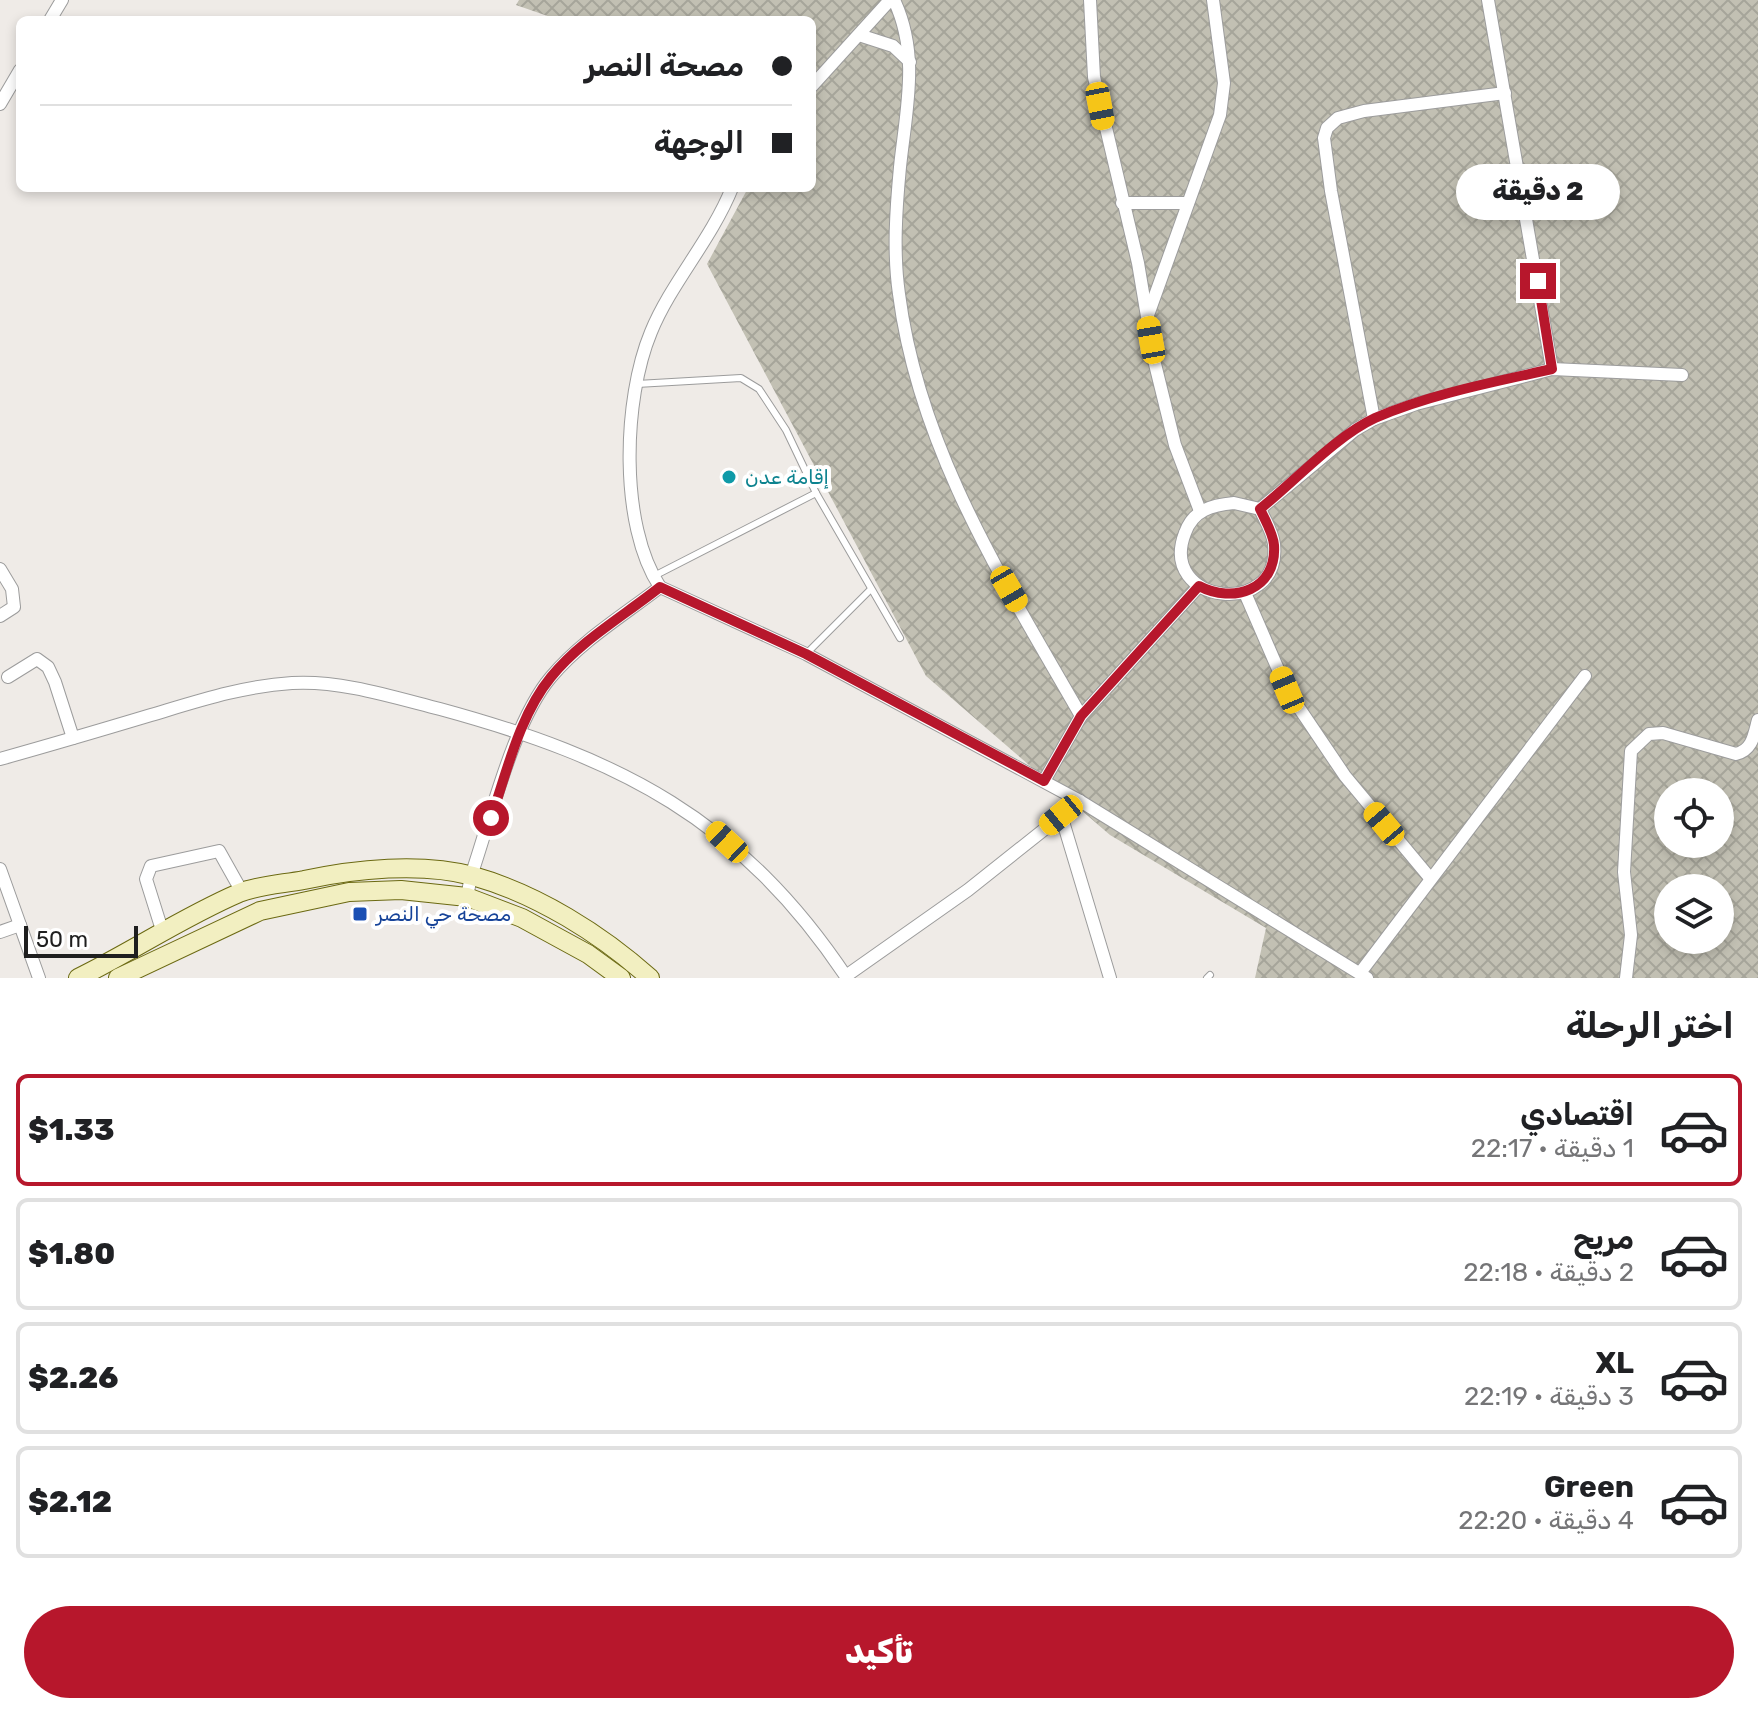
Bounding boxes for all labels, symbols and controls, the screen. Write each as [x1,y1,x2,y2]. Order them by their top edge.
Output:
text: مصحة النصر [585,48,744,84]
car [1084,80,1116,132]
text: الوجهة [654,125,744,161]
callout: 2 دقيقة [1456,165,1620,221]
text: 2 دقيقة [1492,176,1584,207]
route end [1520,263,1556,299]
car [1135,314,1167,366]
place label: إقامة عدن [745,465,829,489]
marker: إقامة عدن [720,468,738,486]
car [987,562,1031,616]
car [1267,663,1307,717]
map controls [1654,778,1734,954]
button: locate [1654,778,1734,858]
car [1035,791,1087,839]
car [1359,798,1409,850]
route start [473,800,509,836]
car [701,817,753,867]
button: layers [1654,874,1734,954]
place label: مصحة حي النصر [375,902,511,929]
marker: مصحة حي النصر [351,905,369,923]
scale bar [24,922,138,958]
text: 50 m [36,926,88,953]
text: اختر الرحلة [1566,1004,1734,1047]
icon: car [1658,1094,1730,1166]
text: اقتصادي [1520,1097,1634,1133]
text: $1.33 [28,1112,114,1148]
text: 1 دقيقة · 22:17 [1471,1133,1634,1164]
icon: car [1658,1218,1730,1290]
text: مريح [1573,1221,1634,1257]
text: $1.80 [28,1236,115,1272]
text: 2 دقيقة · 22:18 [1463,1257,1634,1288]
icon: car [1658,1342,1730,1414]
text: XL [1595,1345,1634,1381]
text: $2.26 [28,1360,118,1396]
text: 3 دقيقة · 22:19 [1464,1381,1634,1412]
icon: car [1658,1466,1730,1538]
text: Green [1544,1469,1634,1505]
text: $2.12 [28,1484,112,1520]
text: 4 دقيقة · 22:20 [1458,1505,1634,1536]
button: تأكيد [24,1606,1734,1698]

